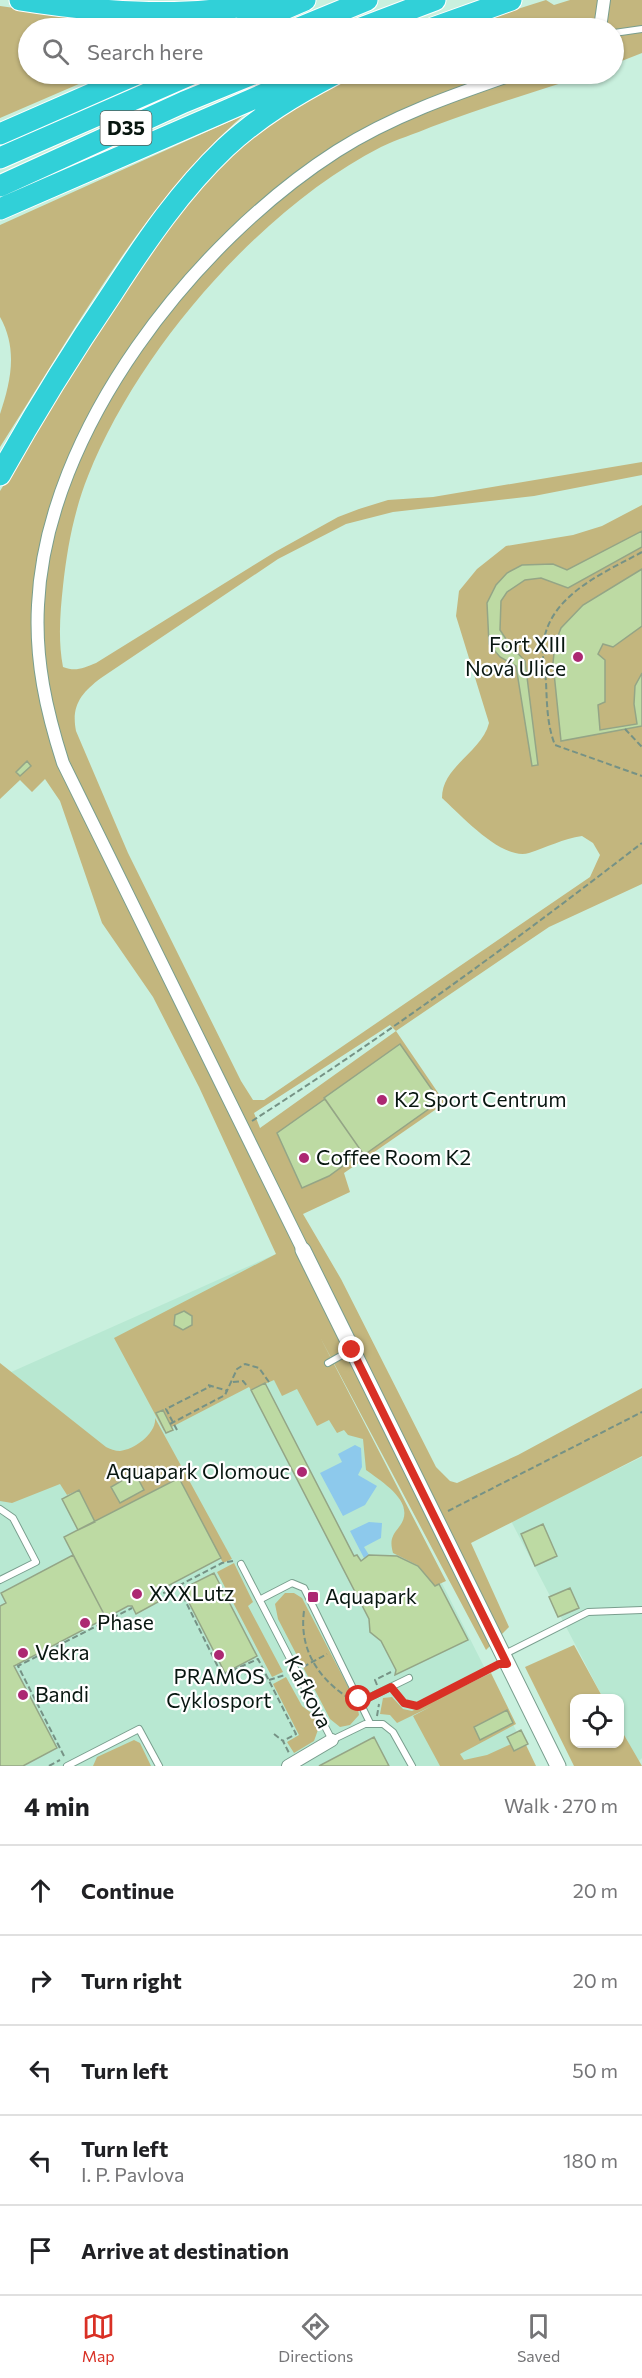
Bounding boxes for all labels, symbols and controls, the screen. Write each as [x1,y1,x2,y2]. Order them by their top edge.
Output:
search box [18,18,624,84]
icon: search [39,35,72,68]
text: Search here [87,38,203,65]
road number: D35 [100,111,152,145]
place label: Fort XIII Nová Ulice [465,631,566,680]
marker: Fort XIII Nová Ulice [571,650,585,664]
place label: K2 Sport Centrum [394,1086,567,1111]
marker: K2 Sport Centrum [375,1093,389,1107]
place label: Coffee Room K2 [316,1144,471,1169]
marker: Coffee Room K2 [297,1151,311,1165]
route end [338,1336,364,1362]
place label: Aquapark Olomouc [106,1458,290,1483]
marker: Aquapark Olomouc [295,1465,309,1479]
place label: XXXLutz [149,1580,235,1605]
place label: Aquapark [325,1583,417,1608]
marker: XXXLutz [130,1587,144,1601]
marker: Aquapark [306,1590,320,1604]
place label: Phase [97,1609,154,1634]
marker: Phase [78,1616,92,1630]
place label: Vekra [35,1639,90,1664]
marker: Vekra [16,1646,30,1660]
marker: PRAMOS Cyklosport [212,1648,226,1662]
street label: Kafkova [280,1651,338,1732]
place label: PRAMOS Cyklosport [166,1663,272,1712]
place label: Bandi [35,1681,89,1706]
route start [345,1685,371,1711]
marker: Bandi [16,1688,30,1702]
map controls [570,1694,624,1748]
button: locate [570,1694,624,1748]
text: 4 min [24,1790,90,1821]
text: Walk · 270 m [504,1793,618,1817]
icon: ahead [24,1874,57,1907]
text: Continue [81,1877,174,1904]
text: 20 m [573,1878,618,1902]
icon: right [24,1964,57,1997]
text: Turn right [81,1967,182,1994]
text: 20 m [573,1968,618,1992]
icon: left [24,2054,57,2087]
text: Turn left [81,2057,168,2084]
text: 50 m [572,2058,618,2082]
text: Turn left [81,2135,168,2162]
icon: left [24,2144,57,2177]
text: 180 m [563,2148,618,2172]
text: I. P. Pavlova [81,2162,184,2186]
icon: arrive [24,2234,57,2267]
text: Arrive at destination [81,2237,289,2264]
tab: Map [82,2310,115,2365]
tab: Directions [278,2310,353,2365]
tab: Saved [517,2310,560,2365]

